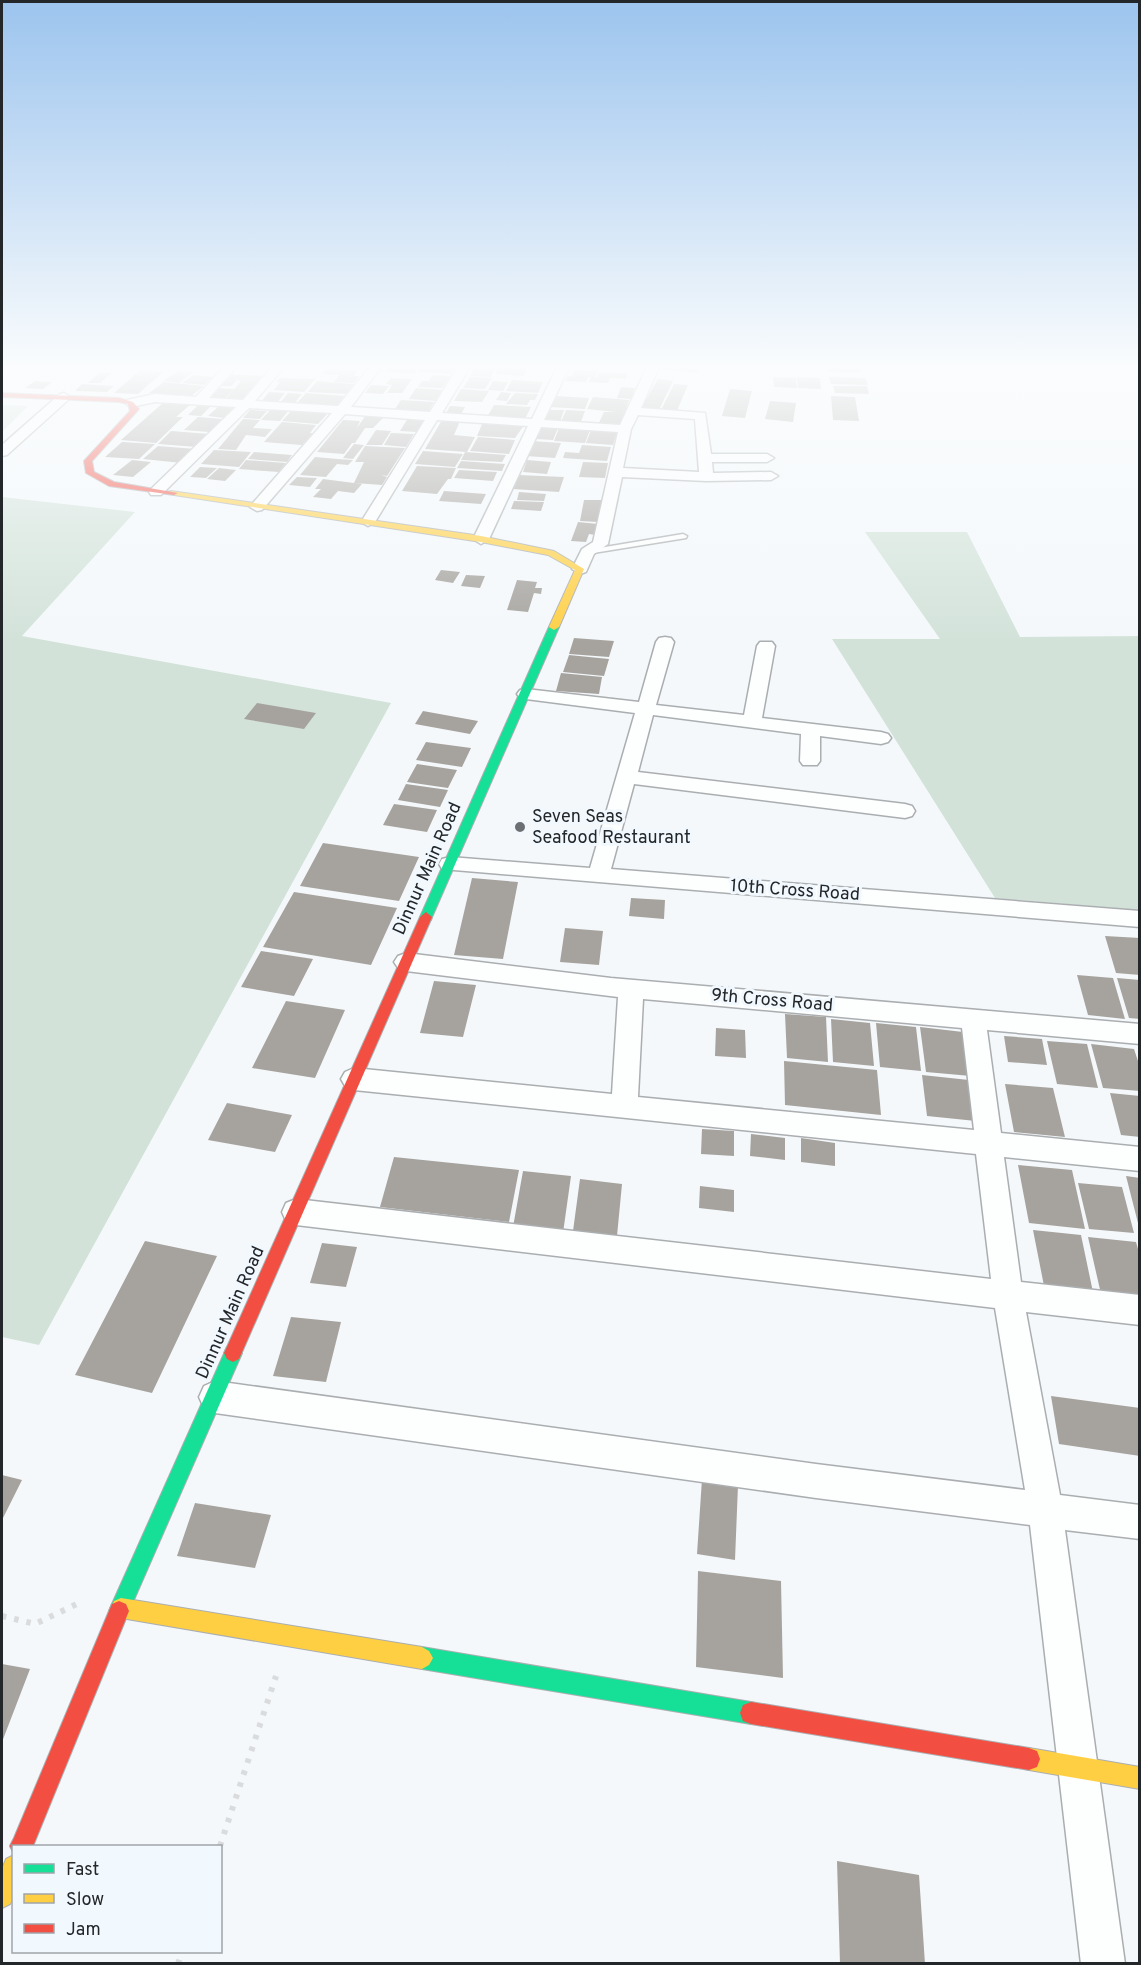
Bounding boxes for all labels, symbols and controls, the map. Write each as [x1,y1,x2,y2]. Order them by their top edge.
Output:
street label: Dinnur Main Road [388,799,468,939]
place label: Seven Seas Seafood Restaurant [532,806,691,850]
marker: Seven Seas Seafood Restaurant [513,820,527,834]
street label: 10th Cross Road [729,875,861,907]
street label: 9th Cross Road [710,984,834,1018]
street label: Dinnur Main Road [191,1243,271,1383]
legend [12,1845,222,1953]
text: Fast [66,1859,99,1882]
text: Slow [66,1889,104,1912]
text: Jam [66,1919,101,1942]

